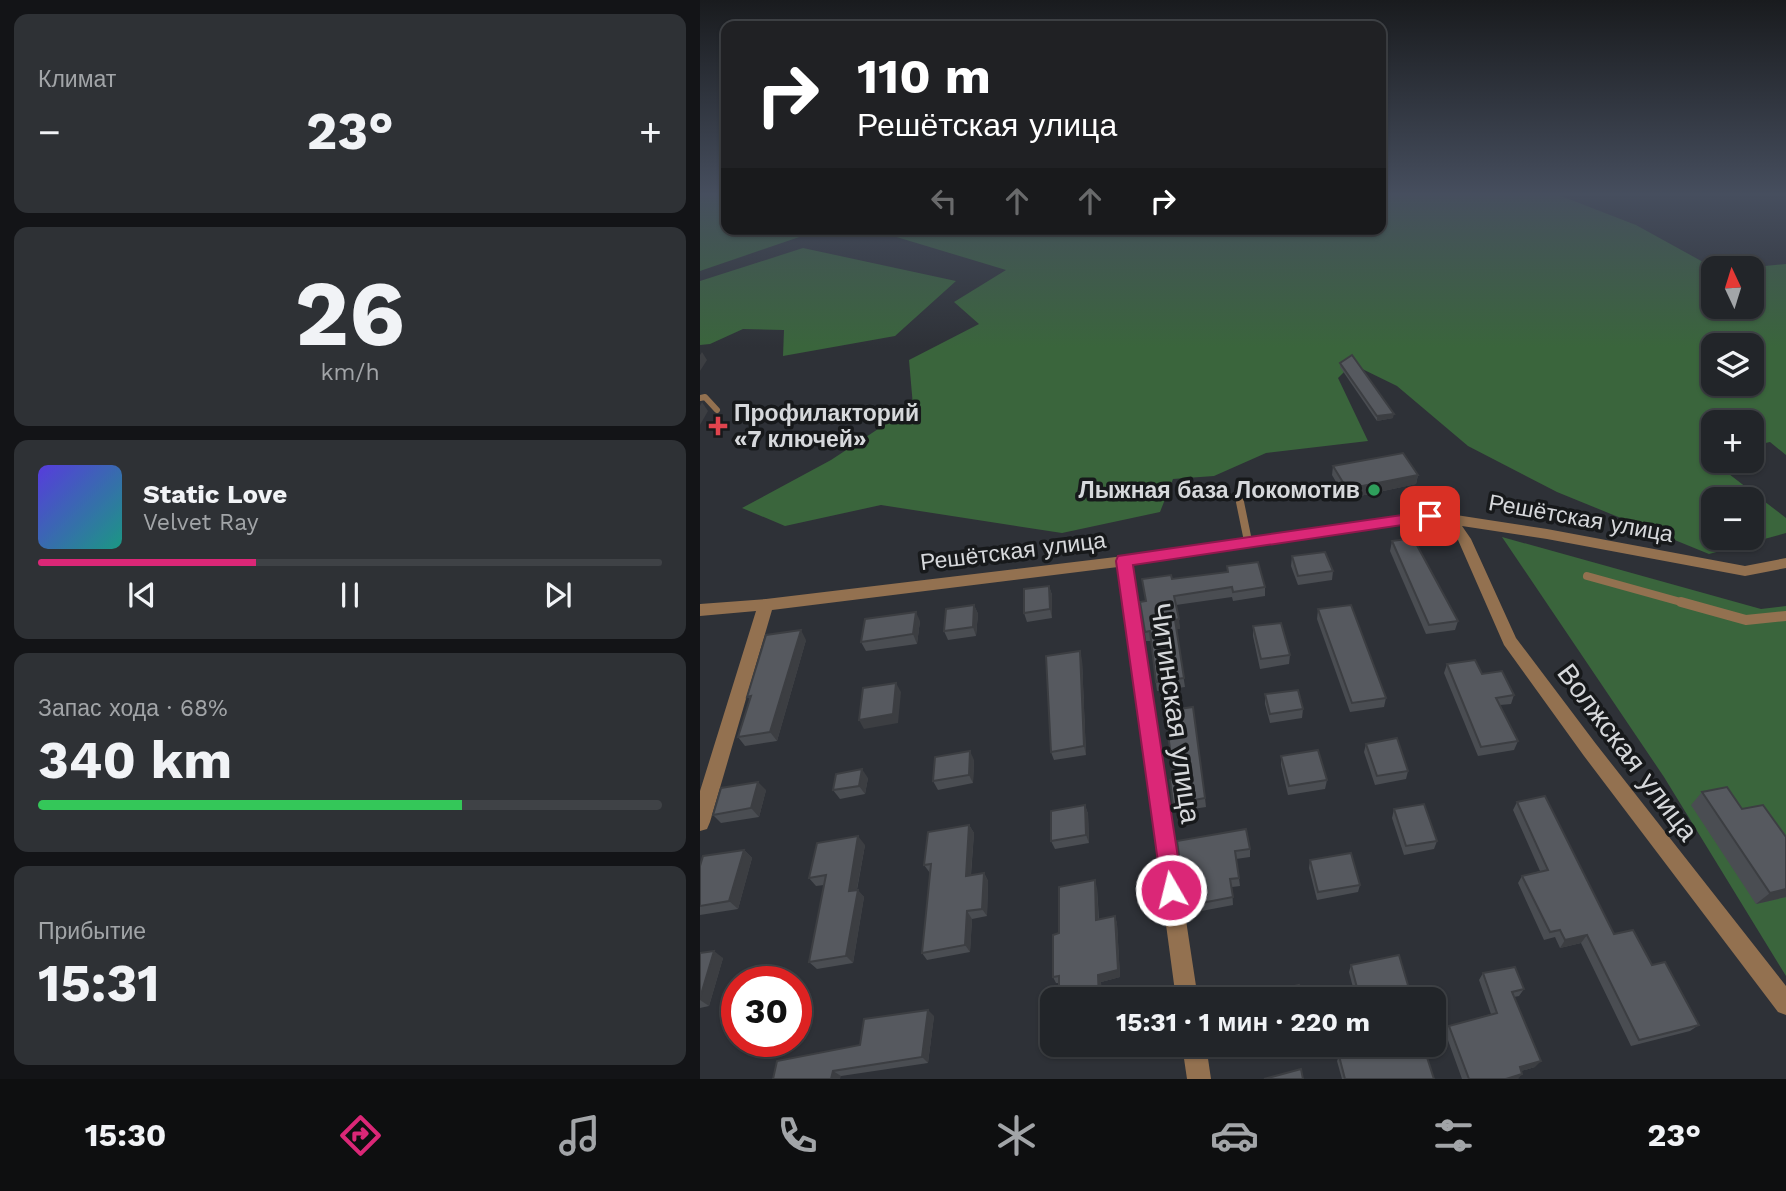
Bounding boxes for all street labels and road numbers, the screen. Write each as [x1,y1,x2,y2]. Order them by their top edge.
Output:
street label: Решётская улица [1486,489,1676,548]
street label: Решётская улица [919,527,1108,576]
street label: Читинская улица [1144,601,1207,826]
street label: Волжская улица [1550,657,1705,848]

